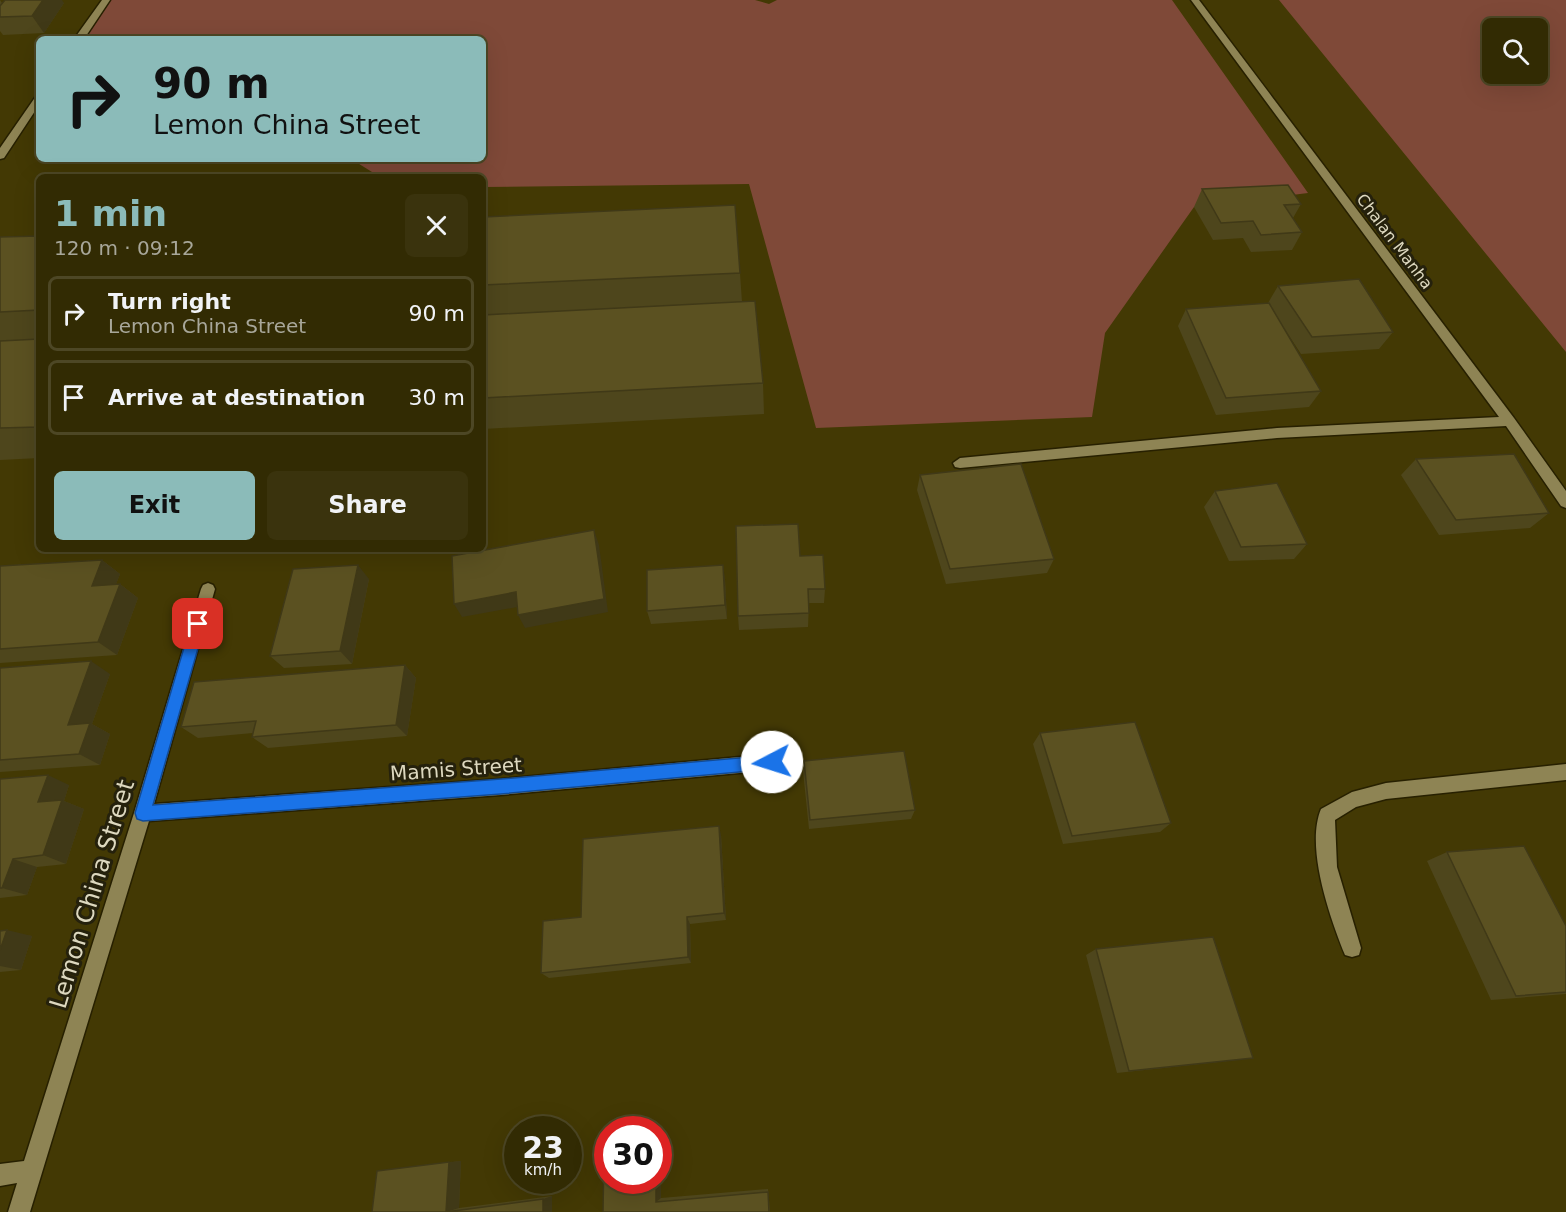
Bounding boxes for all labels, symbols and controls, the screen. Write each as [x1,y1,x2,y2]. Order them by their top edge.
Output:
map controls [1482,18,1548,84]
button: search [1482,18,1548,84]
text: 90 m [153,59,270,108]
icon: right [54,60,132,138]
text: Lemon China Street [153,109,420,140]
street label: Chalan Manha [1353,190,1437,293]
text: 1 min [54,193,167,234]
button: close [405,194,468,257]
text: 120 m · 09:12 [54,236,195,260]
text: Turn right [108,289,231,314]
icon: right [57,297,90,330]
text: 90 m [409,301,465,326]
text: Lemon China Street [108,314,306,338]
icon: arrive [57,381,90,414]
text: Arrive at destination [108,385,365,410]
text: 30 m [409,385,465,410]
button: Exit [54,471,255,540]
button: Share [267,471,468,540]
pin [172,598,223,649]
icon: arrive [181,607,214,640]
position arrow [740,730,804,794]
street label: Mamis Street [389,752,523,786]
street label: Lemon China Street [44,776,140,1012]
speed limit sign: 30 [594,1116,672,1194]
text: 23 [522,1130,564,1165]
text: km/h [524,1161,562,1179]

